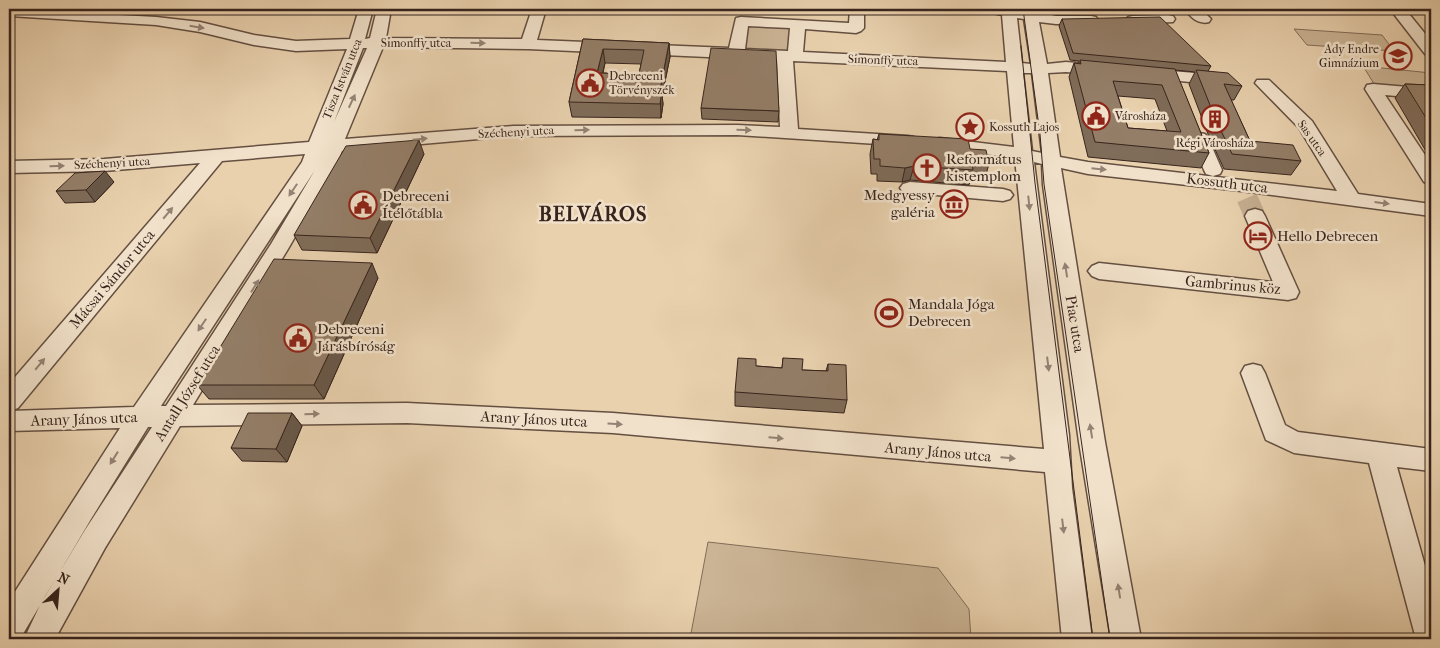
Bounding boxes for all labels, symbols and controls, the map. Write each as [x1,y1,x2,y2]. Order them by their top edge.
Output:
one-way arrow [189,23,205,31]
street label: Tisza István utca [319,36,365,121]
street label: Simonffy utca [381,36,452,50]
one-way arrow [470,39,486,47]
school or university icon: Ady Endre Gimnázium [1383,41,1413,71]
place label: Ady Endre Gimnázium [1319,42,1379,70]
street label: Simonffy utca [848,52,919,68]
public building icon: Debreceni Törvényszék [575,68,605,98]
place label: Debreceni Törvényszék [609,69,675,97]
one-way arrow [349,94,357,108]
public building icon: Városháza [1081,101,1111,131]
building icon: Régi Városháza [1200,104,1230,134]
place label: Városháza [1114,109,1167,123]
place icon: Kossuth Lajos [955,112,985,142]
street label: Sas utca [1295,117,1330,159]
place label: Kossuth Lajos [989,120,1060,134]
street label: Széchenyi utca [478,123,555,141]
one-way arrow [574,125,590,133]
one-way arrow [737,126,753,134]
one-way arrow [412,135,428,143]
place label: Régi Városháza [1176,136,1255,150]
place label: Református kistemplom [946,150,1022,185]
church icon: Református kistemplom [912,153,942,183]
street label: Széchenyi utca [74,154,151,172]
one-way arrow [50,162,66,170]
one-way arrow [1091,165,1107,173]
street label: Kossuth utca [1185,169,1270,197]
one-way arrow [288,183,298,197]
place label: Medgyessy galéria [864,186,936,221]
place label: Debreceni Ítélőtábla [382,187,450,222]
museum icon: Medgyessy galéria [939,189,969,219]
public building icon: Debreceni Ítélőtábla [348,190,378,220]
one-way arrow [1025,195,1033,211]
one-way arrow [1374,200,1390,208]
district label: BELVÁROS [539,201,647,226]
one-way arrow [162,207,173,220]
hotel icon: Hello Debrecen [1243,221,1273,251]
street label: Mácsai Sándor utca [65,225,159,332]
place label: Hello Debrecen [1277,227,1378,245]
one-way arrow [1062,262,1070,278]
street label: Gambrinus köz [1184,272,1282,298]
one-way arrow [250,279,259,292]
street label: Piac utca [1062,294,1089,355]
place label: Mandala Jóga Debrecen [908,295,996,330]
sports icon: Mandala Jóga Debrecen [874,298,904,328]
one-way arrow [197,318,207,332]
place label: Debreceni Járásbíróság [316,320,396,355]
public building icon: Debreceni Járásbíróság [283,323,313,353]
street label: Antall József utca [150,341,224,445]
one-way arrow [1044,357,1052,373]
one-way arrow [35,358,46,371]
street label: Arany János utca [479,407,589,431]
street label: Arany János utca [29,408,139,430]
one-way arrow [305,410,321,418]
one-way arrow [607,420,623,428]
one-way arrow [1086,423,1094,439]
one-way arrow [769,434,785,442]
street label: Arany János utca [883,438,993,466]
one-way arrow [109,452,118,465]
one-way arrow [1000,455,1016,463]
one-way arrow [1059,518,1067,534]
north arrow [32,566,82,616]
text: N [55,569,72,589]
one-way arrow [1114,583,1122,599]

